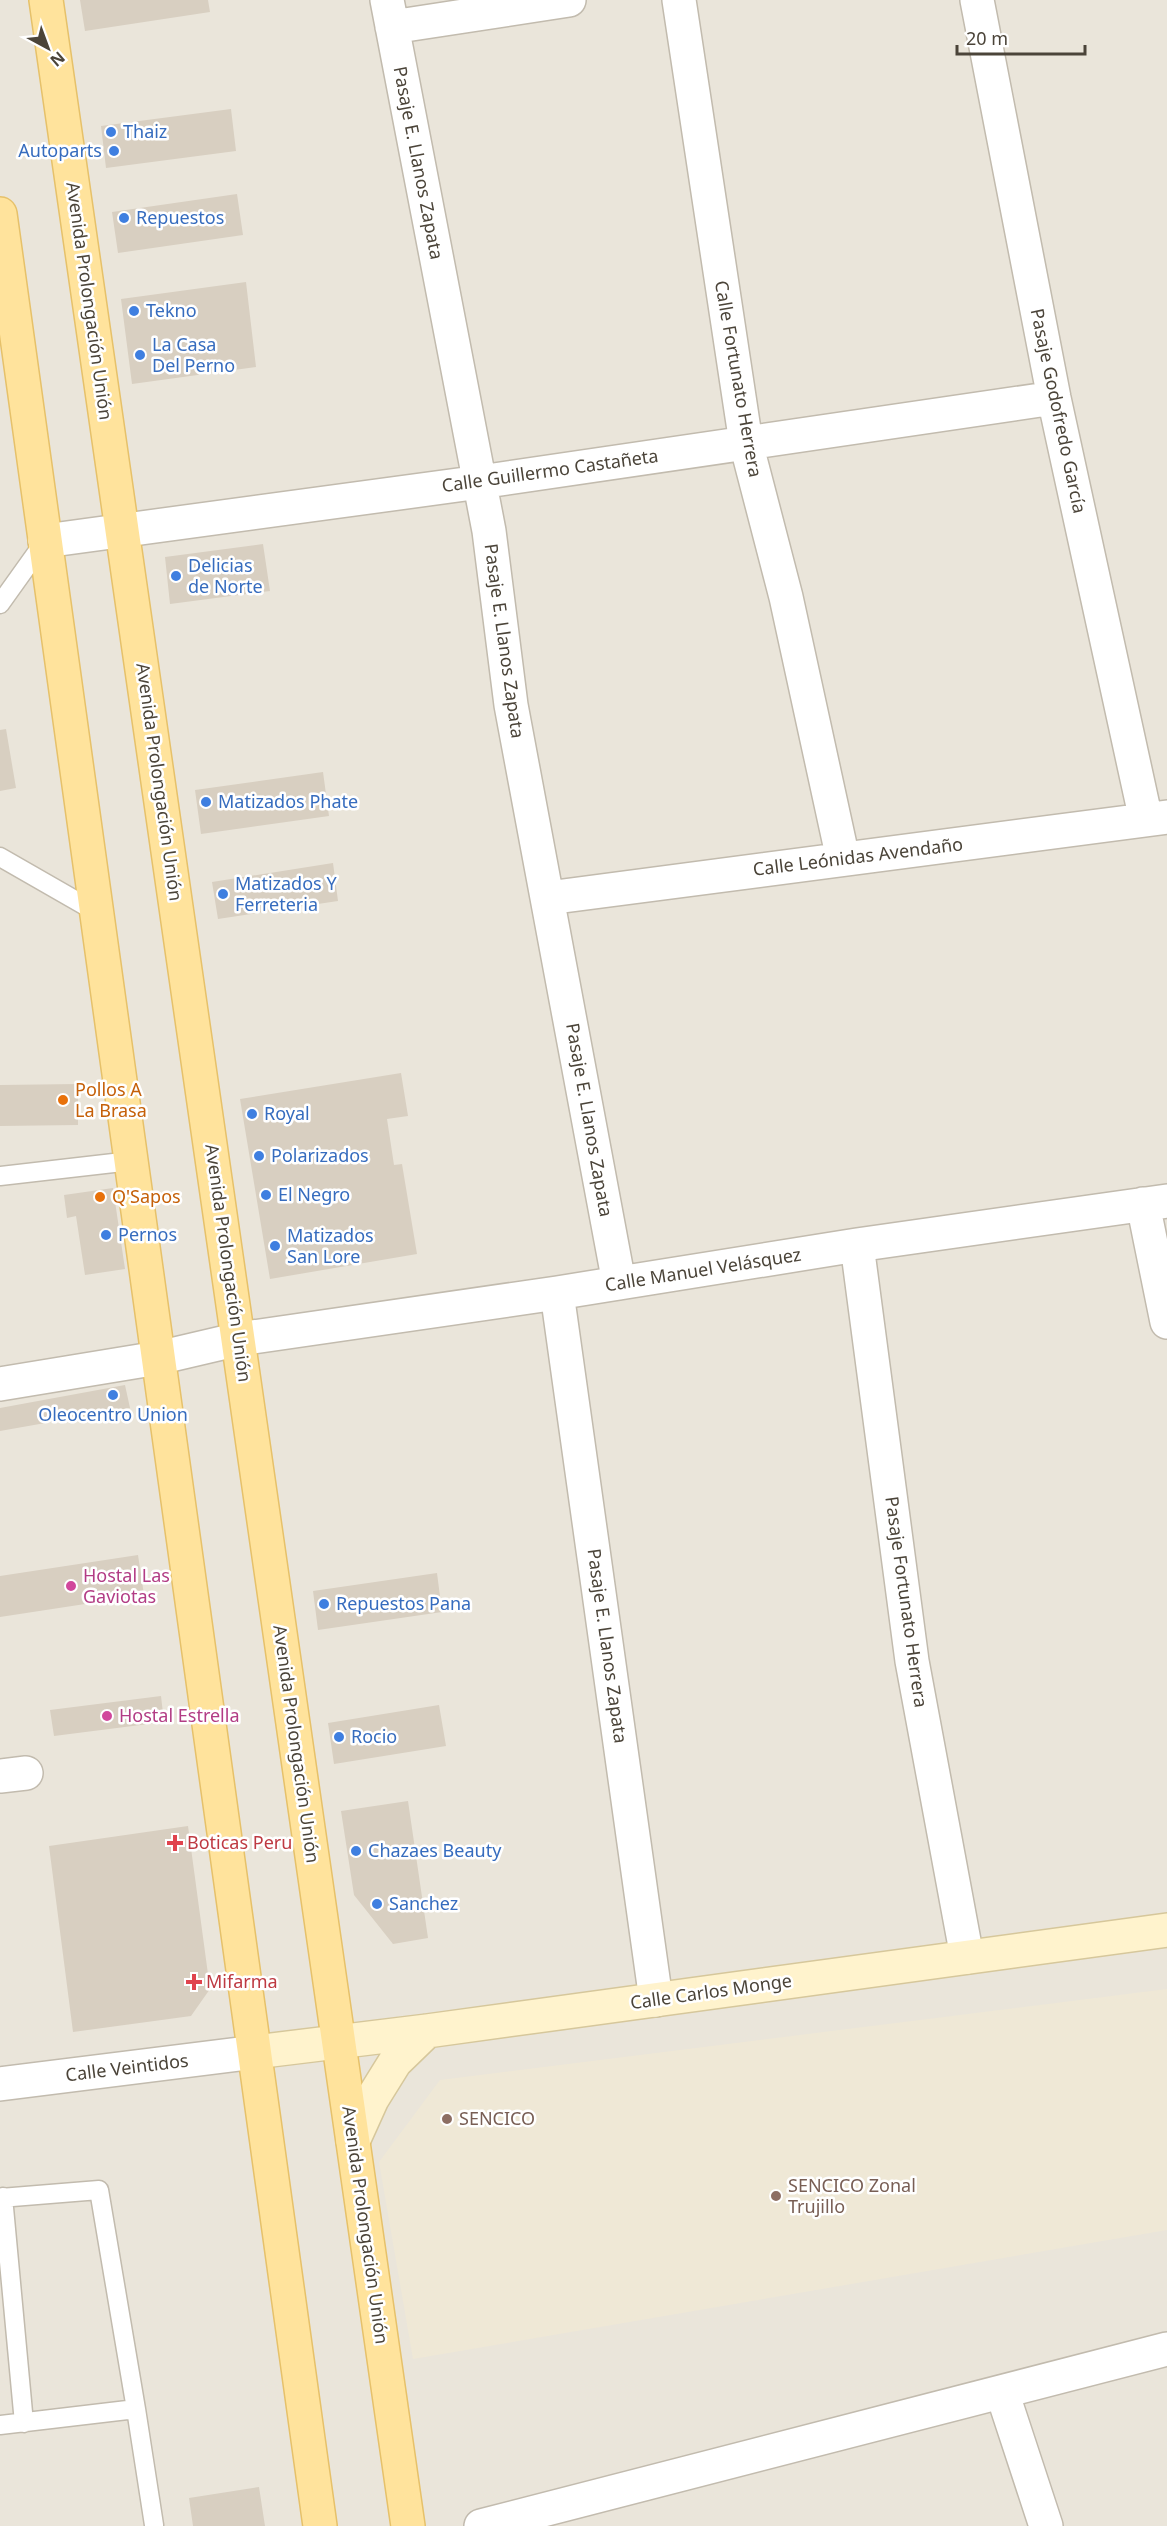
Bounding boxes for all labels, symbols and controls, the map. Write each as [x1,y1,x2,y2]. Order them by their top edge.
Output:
north arrow [18,18,78,78]
scale bar [957,18,1084,56]
text: 20 m [966,26,1008,50]
text: N [46,47,70,72]
street label: Pasaje E. Llanos Zapata [388,64,449,261]
place label: Thaiz [123,119,167,143]
marker: Thaiz [104,125,118,139]
place label: Autoparts [18,138,102,162]
marker: Autoparts [107,144,121,158]
street label: Avenida Prolongación Unión [61,180,119,421]
place label: Repuestos [136,205,224,229]
marker: Repuestos [117,211,131,225]
street label: Calle Fortunato Herrera [710,279,768,479]
place label: Tekno [146,298,197,322]
marker: Tekno [127,304,141,318]
street label: Pasaje Godofredo García [1026,306,1092,515]
place label: La Casa Del Perno [152,332,235,377]
marker: La Casa Del Perno [133,348,147,362]
street label: Calle Guillermo Castañeta [440,443,660,497]
street label: Pasaje E. Llanos Zapata [479,542,531,740]
place label: Delicias de Norte [188,553,263,598]
marker: Delicias de Norte [169,569,183,583]
street label: Avenida Prolongación Unión [131,661,189,902]
place label: Matizados Phate [218,789,358,813]
marker: Matizados Phate [199,795,213,809]
street label: Calle Leónidas Avendaño [751,831,964,881]
place label: Matizados Y Ferreteria [235,871,337,916]
marker: Matizados Y Ferreteria [216,887,230,901]
street label: Pasaje E. Llanos Zapata [561,1021,619,1219]
place label: Pollos A La Brasa [75,1077,147,1122]
marker: Pollos A La Brasa [56,1093,70,1107]
place label: Royal [264,1101,310,1125]
marker: Royal [245,1107,259,1121]
street label: Avenida Prolongación Unión [200,1142,258,1383]
place label: Polarizados [271,1143,369,1167]
marker: Polarizados [252,1149,266,1163]
place label: El Negro [278,1182,350,1206]
place label: Q'Sapos [112,1184,181,1208]
marker: El Negro [259,1188,273,1202]
marker: Q'Sapos [93,1190,107,1204]
place label: Pernos [118,1222,177,1246]
place label: Matizados San Lore [287,1223,374,1268]
marker: Pernos [99,1228,113,1242]
marker: Matizados San Lore [268,1239,282,1253]
street label: Calle Manuel Velásquez [603,1242,803,1296]
marker: Oleocentro Union [106,1388,120,1402]
place label: Oleocentro Union [38,1402,188,1426]
street label: Pasaje Fortunato Herrera [880,1495,934,1709]
street label: Pasaje E. Llanos Zapata [582,1547,634,1745]
place label: Hostal Las Gaviotas [83,1563,170,1608]
marker: Hostal Las Gaviotas [64,1579,78,1593]
place label: Repuestos Pana [336,1591,471,1615]
marker: Repuestos Pana [317,1597,331,1611]
street label: Avenida Prolongación Unión [268,1623,326,1864]
place label: Hostal Estrella [119,1703,240,1727]
marker: Hostal Estrella [100,1709,114,1723]
place label: Rocio [351,1724,397,1748]
marker: Rocio [332,1730,346,1744]
place label: Boticas Peru [187,1830,292,1854]
marker: Boticas Peru [168,1836,182,1850]
place label: Chazaes Beauty [368,1838,502,1862]
marker: Chazaes Beauty [349,1844,363,1858]
place label: Sanchez [389,1891,458,1915]
marker: Sanchez [370,1897,384,1911]
street label: Calle Carlos Monge [629,1968,793,2014]
place label: Mifarma [206,1969,278,1993]
marker: Mifarma [187,1975,201,1989]
street label: Calle Veintidos [64,2048,190,2086]
street label: Avenida Prolongación Unión [337,2104,395,2345]
place label: SENCICO [459,2106,535,2130]
marker: SENCICO [440,2112,454,2126]
place label: SENCICO Zonal Trujillo [788,2173,916,2218]
marker: SENCICO Zonal Trujillo [769,2189,783,2203]

